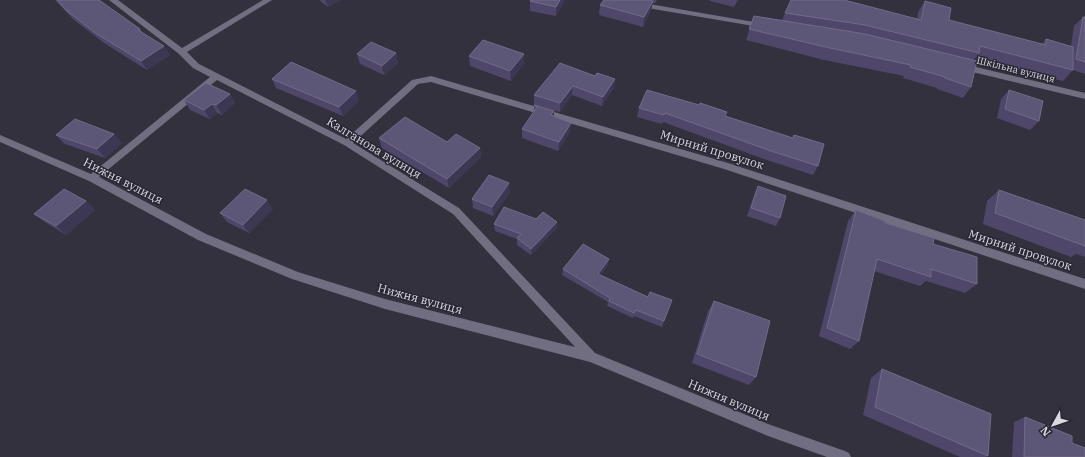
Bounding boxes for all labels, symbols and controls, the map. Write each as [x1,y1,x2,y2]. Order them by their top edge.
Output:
street label: Шкільна вулиця [975,53,1057,86]
street label: Калганова вулиця [324,113,424,182]
street label: Мирний провулок [658,127,766,172]
street label: Нижня вулиця [81,154,166,207]
street label: Мирний провулок [967,226,1074,273]
street label: Нижня вулиця [376,280,464,317]
street label: Нижня вулиця [686,376,772,424]
north arrow [1033,405,1073,445]
text: N [1037,423,1053,439]

